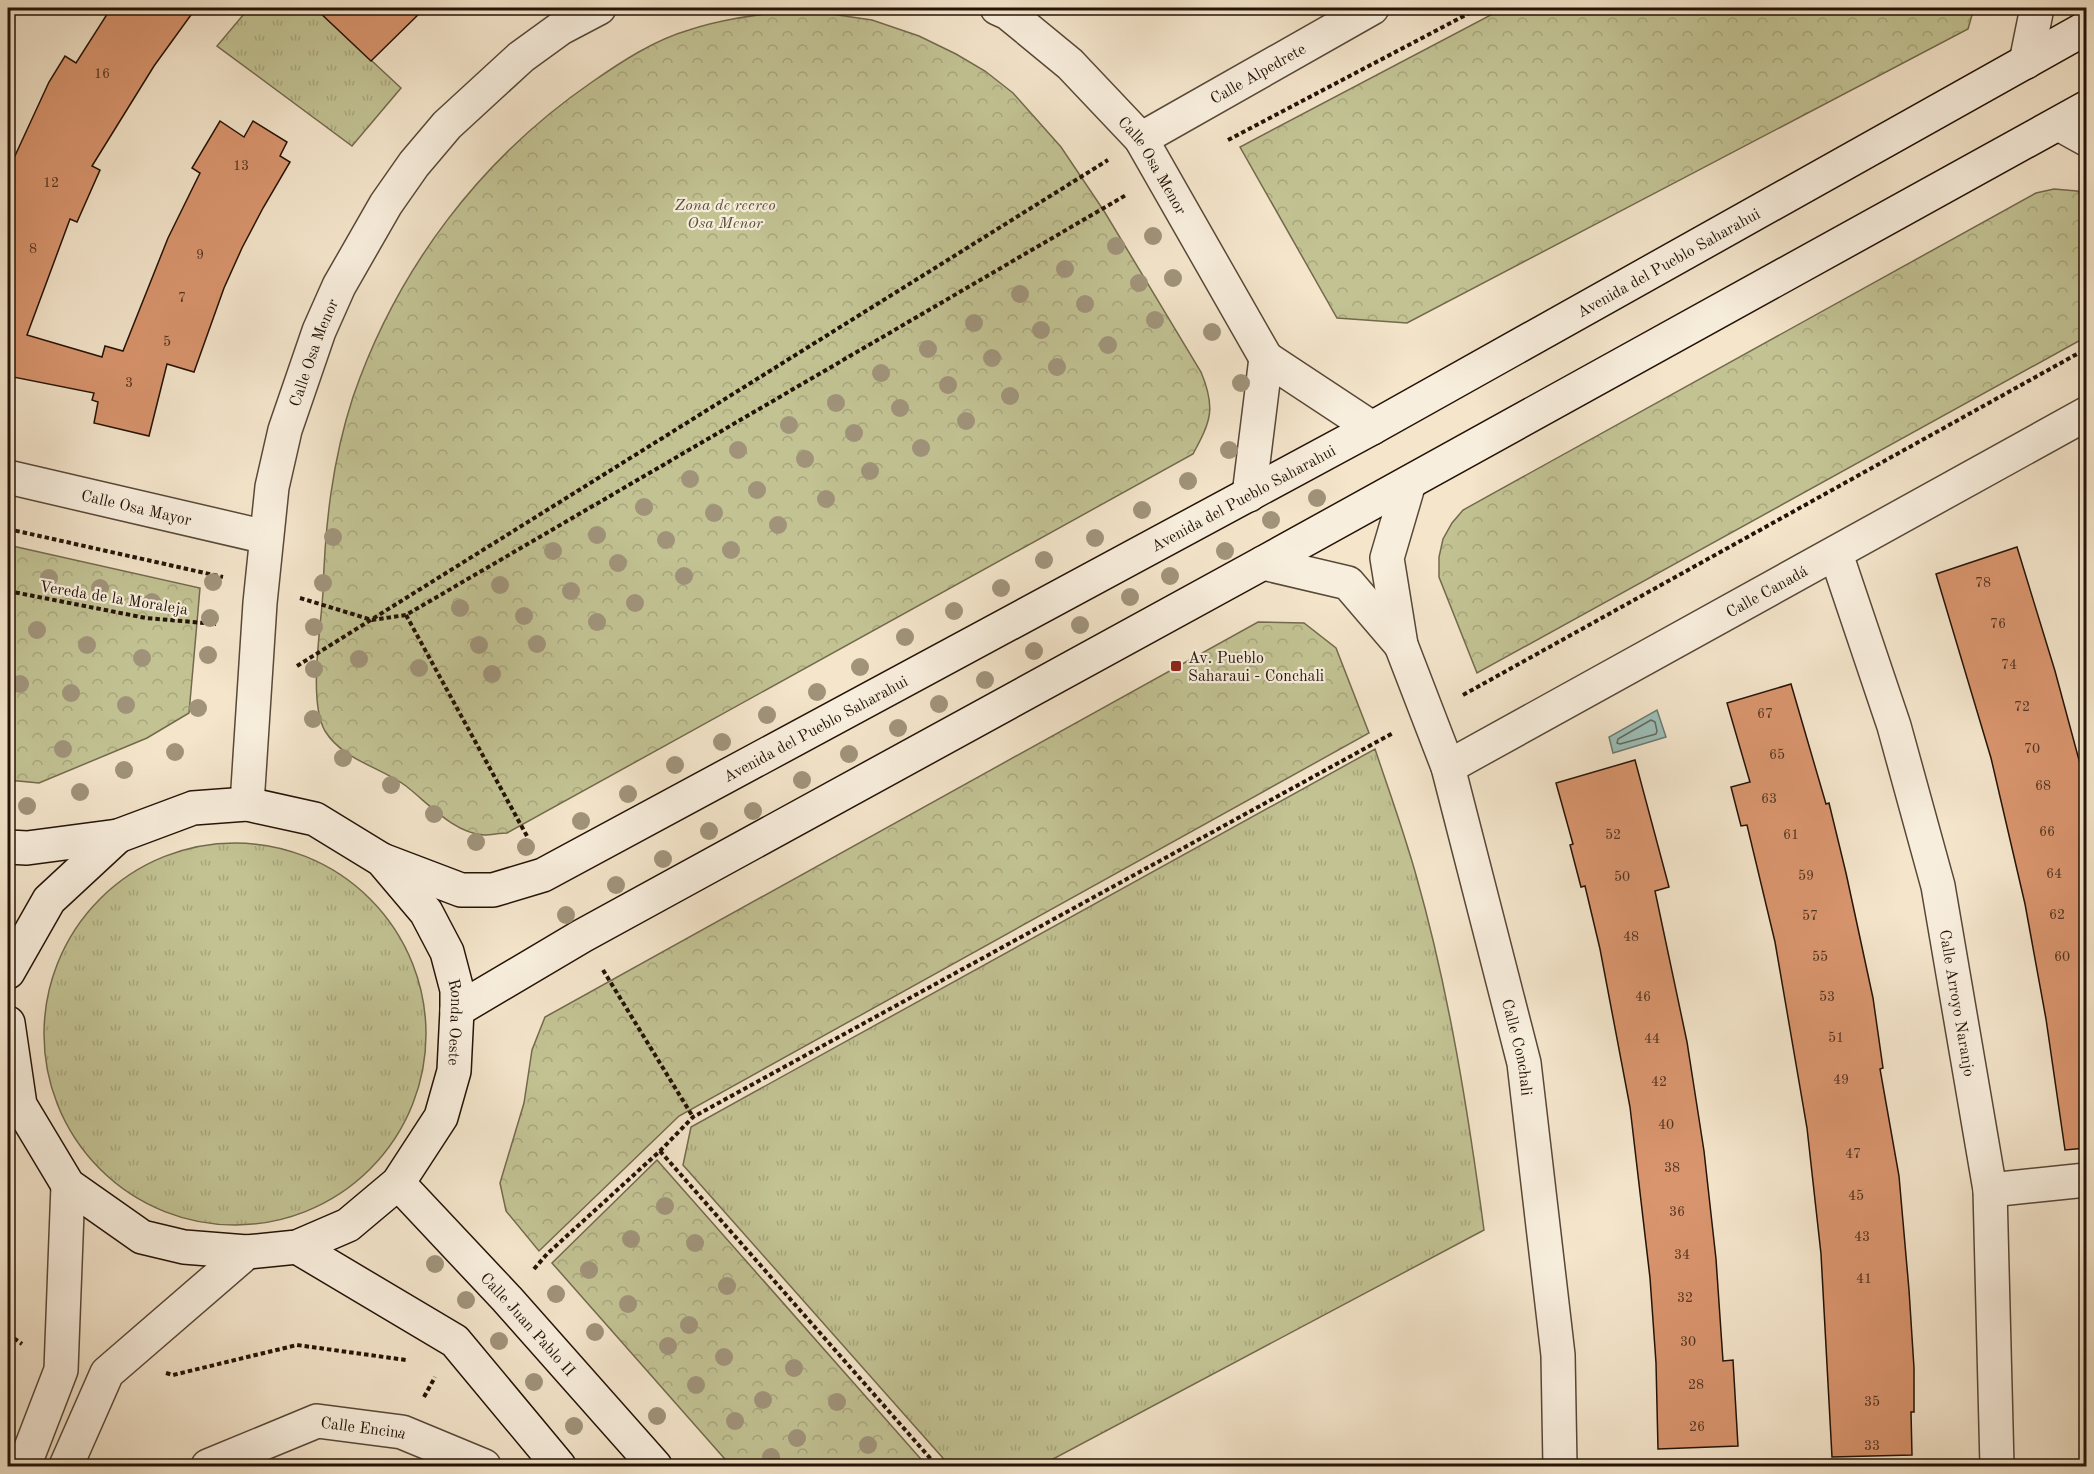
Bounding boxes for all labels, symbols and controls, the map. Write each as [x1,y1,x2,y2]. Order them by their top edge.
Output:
street label: Calle Alpedrete [1208,41,1309,108]
house number: 16 [94,67,110,81]
street label: Calle Osa Menor [1114,114,1189,218]
house number: 13 [233,159,249,173]
house number: 12 [43,176,59,190]
park label: Zona de recreo Osa Menor [674,198,776,232]
street label: Avenida del Pueblo Saharahui [1575,206,1763,321]
house number: 8 [29,242,37,256]
house number: 9 [196,248,204,262]
house number: 7 [178,291,186,305]
street label: Calle Osa Menor [288,297,342,409]
house number: 5 [163,335,171,349]
house number: 3 [125,376,133,390]
street label: Avenida del Pueblo Saharahui [1149,443,1339,555]
street label: Calle Osa Mayor [79,488,193,530]
street label: Calle Canadá [1724,564,1811,621]
house number: 78 [1975,576,1991,590]
street label: Vereda de la Moraleja [38,579,189,619]
house number: 76 [1990,617,2006,631]
place label: Av. Pueblo Saharaui - Conchali [1188,651,1324,685]
house number: 74 [2001,658,2017,672]
marker: Av. Pueblo Saharaui - Conchali [1169,659,1183,673]
street label: Avenida del Pueblo Saharahui [721,674,911,786]
house number: 72 [2014,700,2030,714]
house number: 67 [1757,707,1773,721]
house number: 70 [2024,742,2040,756]
house number: 65 [1769,748,1785,762]
house number: 68 [2035,779,2051,793]
house number: 63 [1761,792,1777,806]
house number: 66 [2039,825,2055,839]
house number: 52 [1605,828,1621,842]
house number: 61 [1783,828,1799,842]
house number: 64 [2046,867,2062,881]
house number: 59 [1798,869,1814,883]
house number: 50 [1614,870,1630,884]
house number: 62 [2049,908,2065,922]
house number: 57 [1802,909,1818,923]
street label: Calle Arroyo Naranjo [1936,928,1976,1078]
house number: 48 [1623,930,1639,944]
house number: 55 [1812,950,1828,964]
house number: 60 [2054,950,2070,964]
street label: Ronda Oeste [444,977,463,1066]
house number: 46 [1635,990,1651,1004]
house number: 53 [1819,990,1835,1004]
street label: Calle Conchali [1498,998,1534,1097]
house number: 51 [1828,1031,1844,1045]
house number: 44 [1644,1032,1660,1046]
house number: 49 [1833,1073,1849,1087]
house number: 42 [1651,1075,1667,1089]
house number: 40 [1658,1118,1674,1132]
house number: 47 [1845,1147,1861,1161]
house number: 38 [1664,1161,1680,1175]
house number: 45 [1848,1189,1864,1203]
house number: 36 [1669,1205,1685,1219]
house number: 43 [1854,1230,1870,1244]
house number: 34 [1674,1248,1690,1262]
street label: Calle Juan Pablo II [477,1270,577,1380]
house number: 41 [1856,1272,1872,1286]
house number: 32 [1677,1291,1693,1305]
house number: 30 [1680,1335,1696,1349]
house number: 28 [1688,1378,1704,1392]
house number: 35 [1864,1395,1880,1409]
street label: Calle Encina [319,1416,409,1443]
house number: 26 [1689,1420,1705,1434]
house number: 33 [1864,1439,1880,1453]

